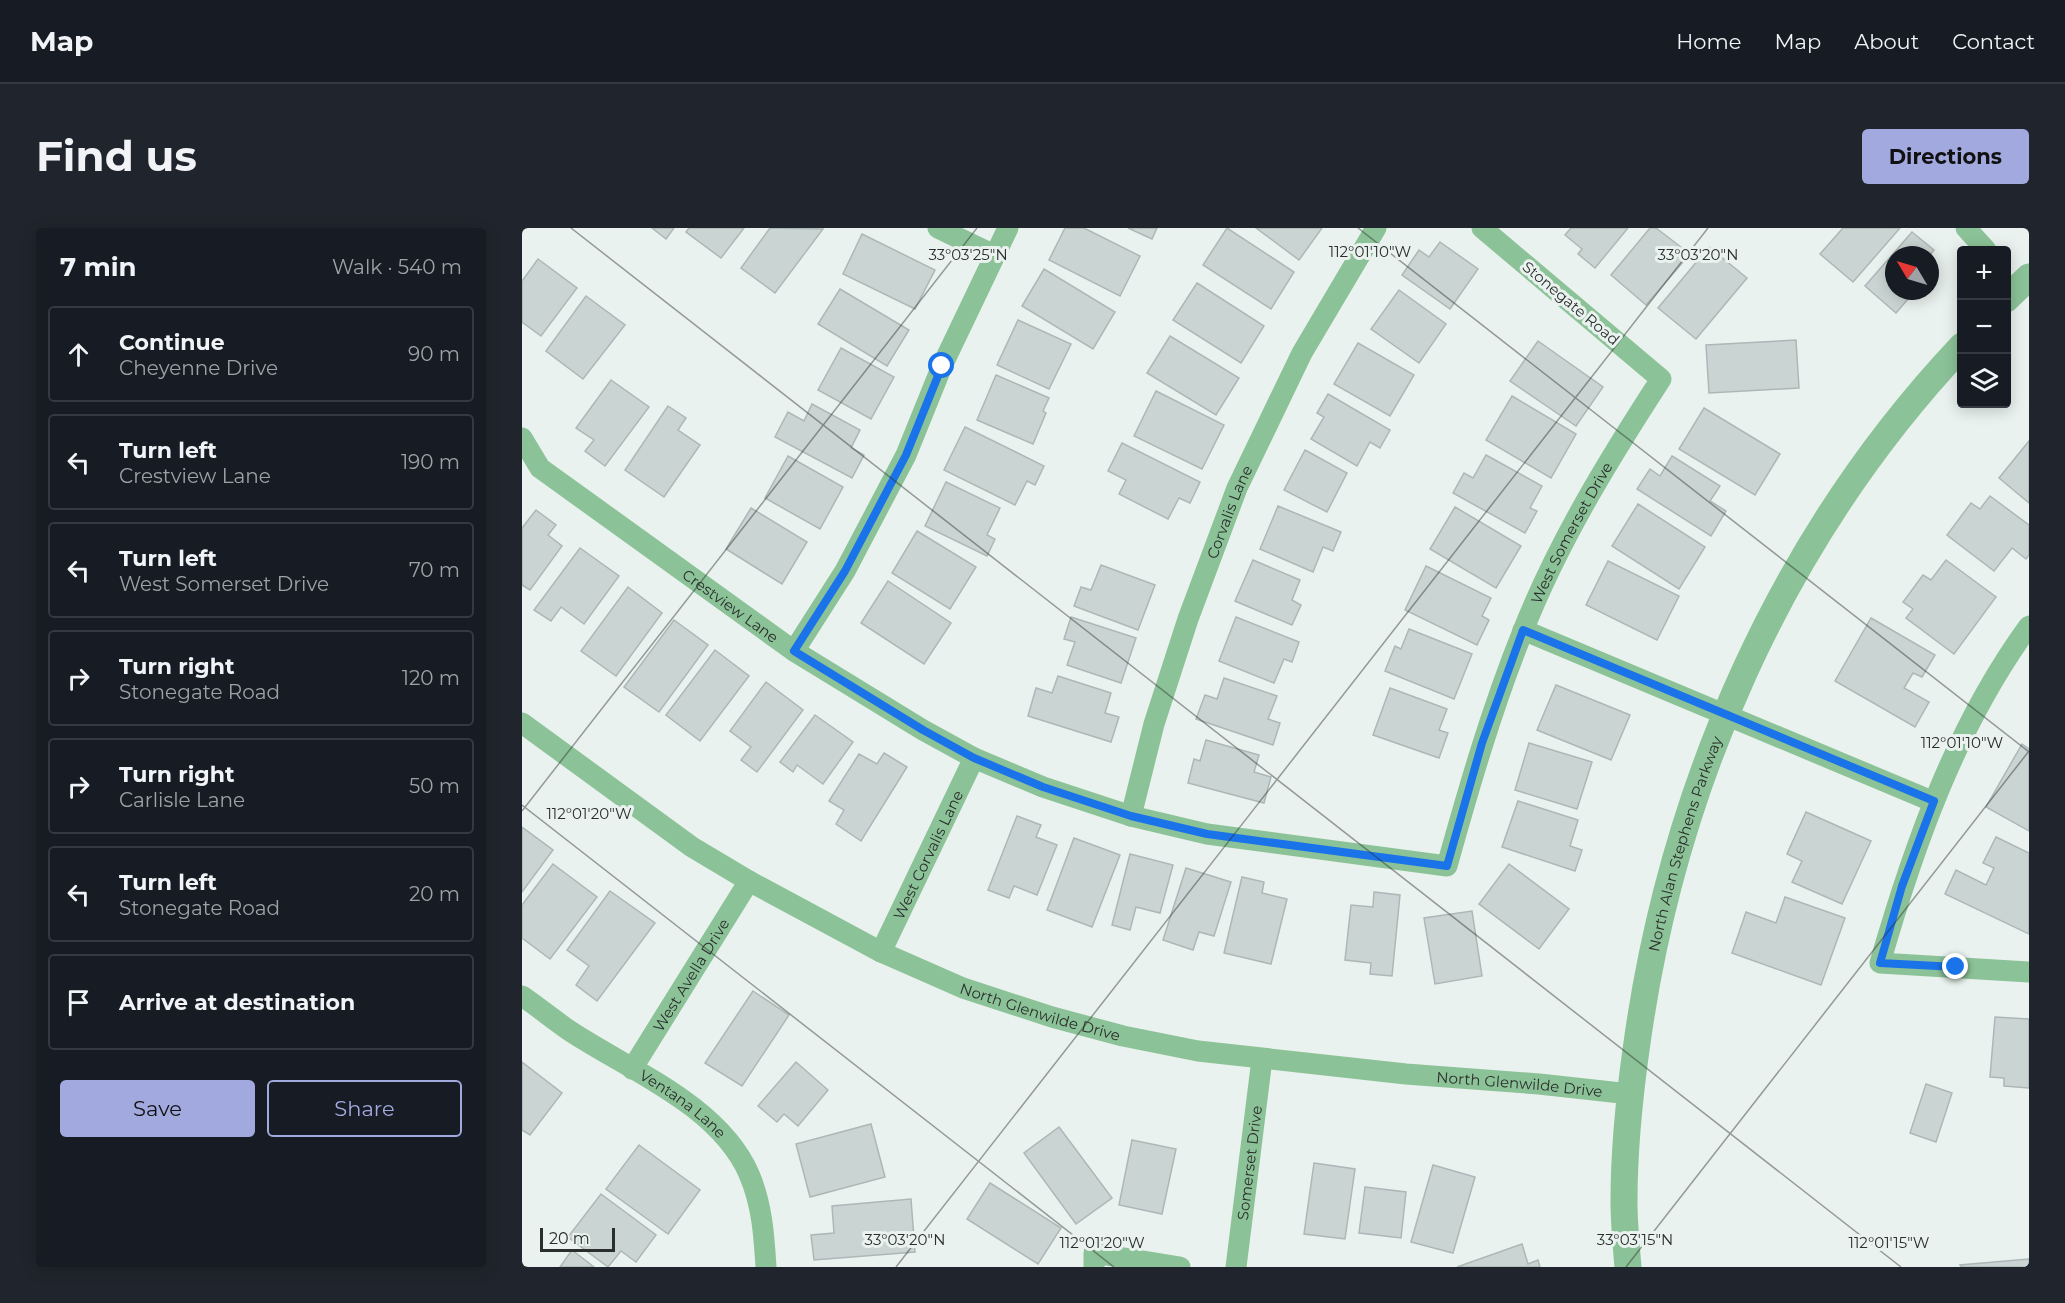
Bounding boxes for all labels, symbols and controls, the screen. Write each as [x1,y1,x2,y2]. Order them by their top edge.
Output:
text: Map [30,24,93,58]
text: Home [1676,29,1741,54]
text: Map [1774,29,1821,54]
text: About [1854,29,1919,54]
text: Contact [1952,29,2035,54]
button: Directions [1862,129,2029,184]
text: Find us [36,130,197,182]
text: 112°01'10"W [1329,242,1412,261]
text: 33°03'25"N [928,245,1008,264]
text: 33°03'20"N [1658,245,1738,264]
north arrow [1885,246,1939,300]
map controls [1957,246,2011,408]
button: + [1957,246,2011,300]
text: 7 min [60,251,137,283]
text: Walk · 540 m [332,255,462,279]
street label: Stonegate Road [1519,257,1623,349]
button: − [1957,300,2011,354]
text: Continue [119,329,225,356]
icon: ahead [62,338,95,371]
text: 90 m [408,342,460,366]
route start [928,352,954,378]
button: layers [1957,354,2011,408]
text: Cheyenne Drive [119,356,278,380]
text: Turn left [119,437,217,464]
icon: left [62,446,95,479]
text: 190 m [401,450,460,474]
street label: West Somerset Drive [1526,458,1616,606]
street label: Corvalis Lane [1202,462,1256,561]
text: Crestview Lane [119,464,271,488]
text: Turn left [119,545,217,572]
icon: left [62,554,95,587]
text: 70 m [409,558,460,582]
street label: Crestview Lane [679,564,782,646]
text: West Somerset Drive [119,572,329,596]
text: Turn right [119,653,234,680]
icon: right [62,662,95,695]
text: 120 m [402,666,460,690]
text: Stonegate Road [119,680,280,704]
street label: North Alan Stephens Parkway [1644,732,1726,953]
text: 112°01'10"W [1921,733,2004,752]
text: Turn right [119,761,234,788]
icon: right [62,770,95,803]
text: 50 m [409,774,460,798]
street label: West Corvalis Lane [889,787,967,922]
text: Carlisle Lane [119,788,245,812]
text: 112°01'20"W [546,804,632,823]
text: Turn left [119,869,217,896]
icon: left [62,878,95,911]
text: 20 m [409,882,460,906]
text: Stonegate Road [119,896,280,920]
street label: West Avella Drive [648,915,733,1035]
route end [1942,953,1968,979]
street label: North Glenwilde Drive [958,978,1122,1044]
icon: arrive [62,986,95,1019]
text: Arrive at destination [119,989,355,1016]
street label: Ventana Lane [636,1065,730,1142]
street label: North Glenwilde Drive [1436,1067,1603,1100]
button: Save [60,1080,255,1137]
button: Share [267,1080,462,1137]
street label: Somerset Drive [1232,1104,1266,1221]
scale bar [540,1225,615,1252]
text: 20 m [549,1229,590,1248]
text: 33°03'20"N [865,1230,945,1249]
text: 33°03'15"N [1597,1230,1673,1249]
text: 112°01'20"W [1059,1233,1145,1252]
text: 112°01'15"W [1849,1233,1930,1252]

